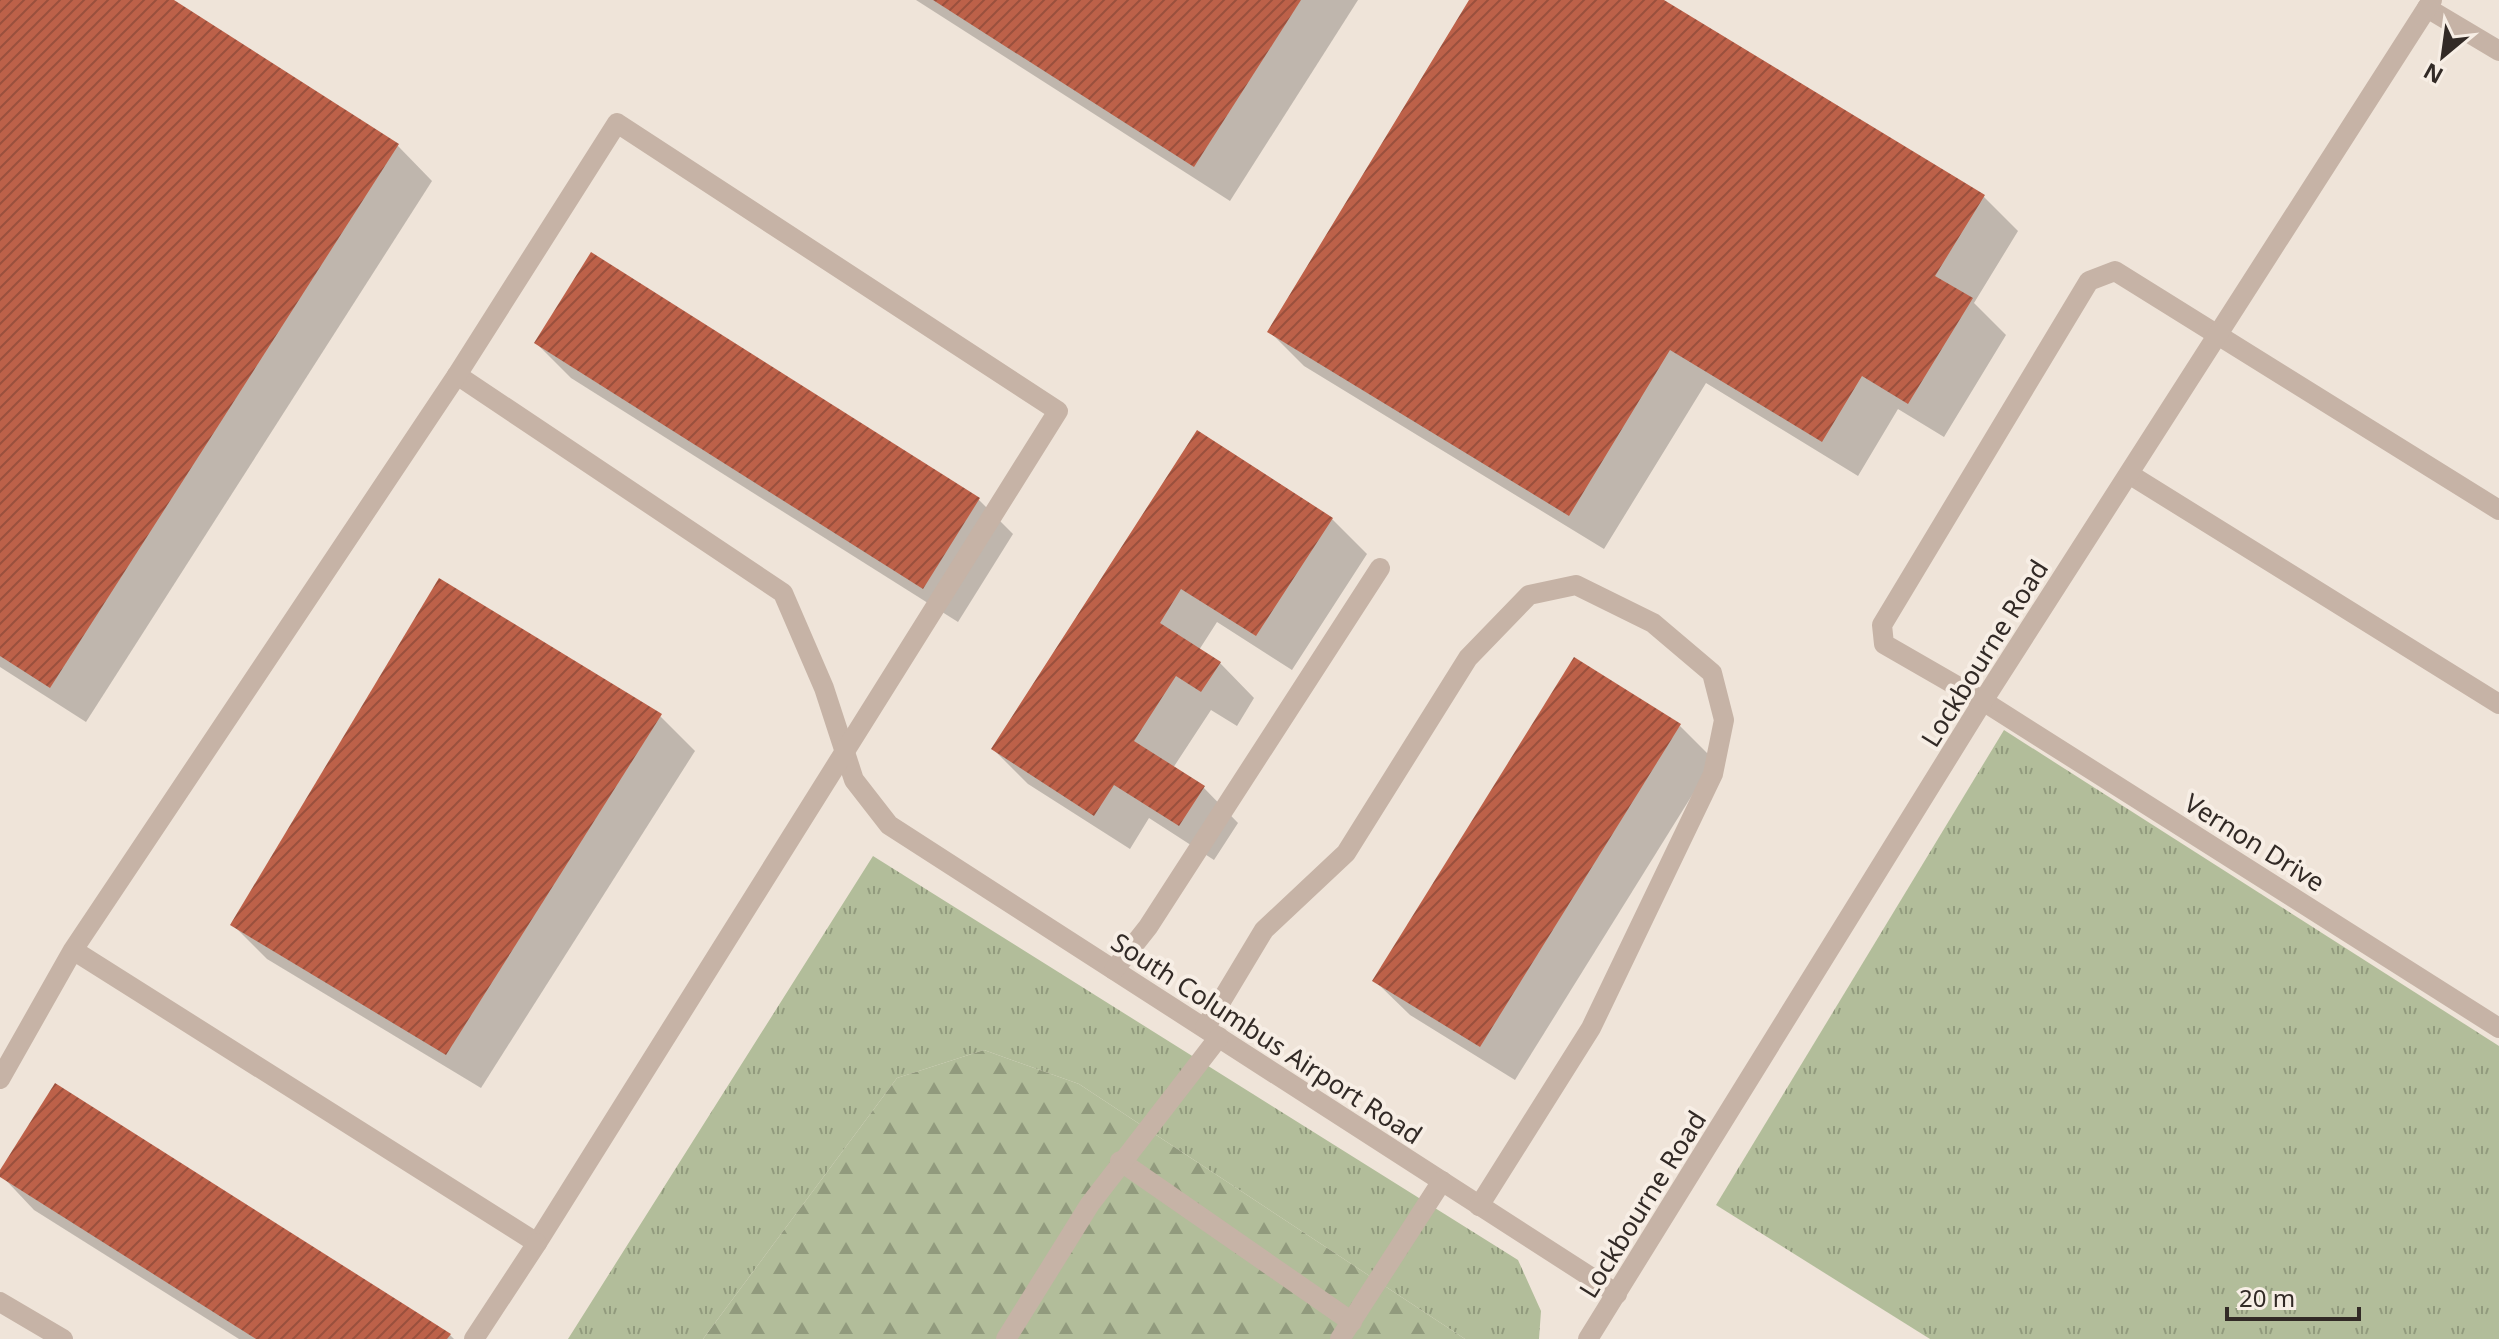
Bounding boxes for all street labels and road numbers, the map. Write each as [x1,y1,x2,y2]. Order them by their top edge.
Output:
street label: Lockbourne Road [1912,553,2056,753]
street label: Vernon Drive [2178,784,2332,900]
street label: South Columbus Airport Road [1105,924,1429,1152]
street label: Lockbourne Road [1570,1104,1714,1304]

